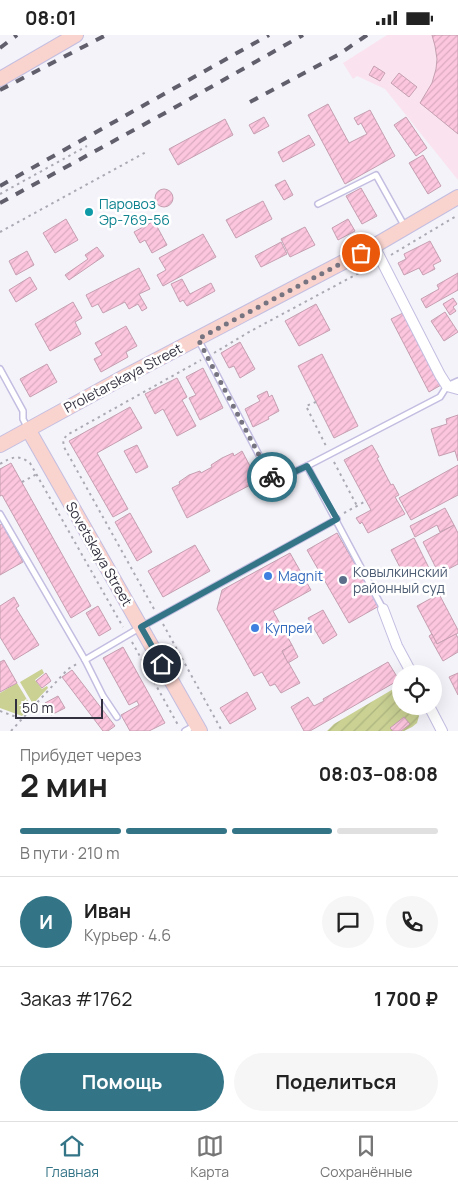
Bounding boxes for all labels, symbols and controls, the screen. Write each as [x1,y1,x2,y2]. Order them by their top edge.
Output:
text: 08:01 [25,5,76,31]
place label: Паровоз Эр-769-56 [99,194,170,229]
marker: Паровоз Эр-769-56 [83,206,95,218]
pin [340,232,382,274]
icon: bag [347,239,375,267]
street label: Proletarskaya Street [60,338,186,417]
courier [247,452,297,502]
icon: bike [258,463,286,491]
street label: Sovetskaya Street [62,498,137,610]
place label: Ковылкинский районный суд [353,562,448,597]
place label: Magnit [278,566,323,585]
marker: Magnit [262,570,274,582]
marker: Ковылкинский районный суд [337,574,349,586]
place label: Купрей [265,618,312,637]
marker: Купрей [249,622,261,634]
pin [141,643,183,685]
icon: home [148,650,176,678]
map controls [392,665,442,715]
button: locate [392,665,442,715]
scale bar [15,696,102,719]
text: 50 m [22,698,53,717]
text: Прибудет через [20,744,142,766]
text: 08:03–08:08 [319,761,438,787]
text: 2 мин [20,763,108,807]
text: В пути · 210 m [20,842,120,864]
button: chat [322,896,374,948]
button: phone [386,896,438,948]
text: Иван [84,898,131,924]
text: И [39,909,53,935]
text: Курьер · 4.6 [84,924,171,946]
text: Заказ #1762 [20,986,132,1012]
text: 1 700 ₽ [374,986,438,1012]
button: Помощь [20,1053,224,1111]
button: Поделиться [234,1053,438,1111]
tab: Главная [46,1132,99,1181]
tab: Карта [190,1132,229,1181]
tab: Сохранённые [320,1132,412,1181]

